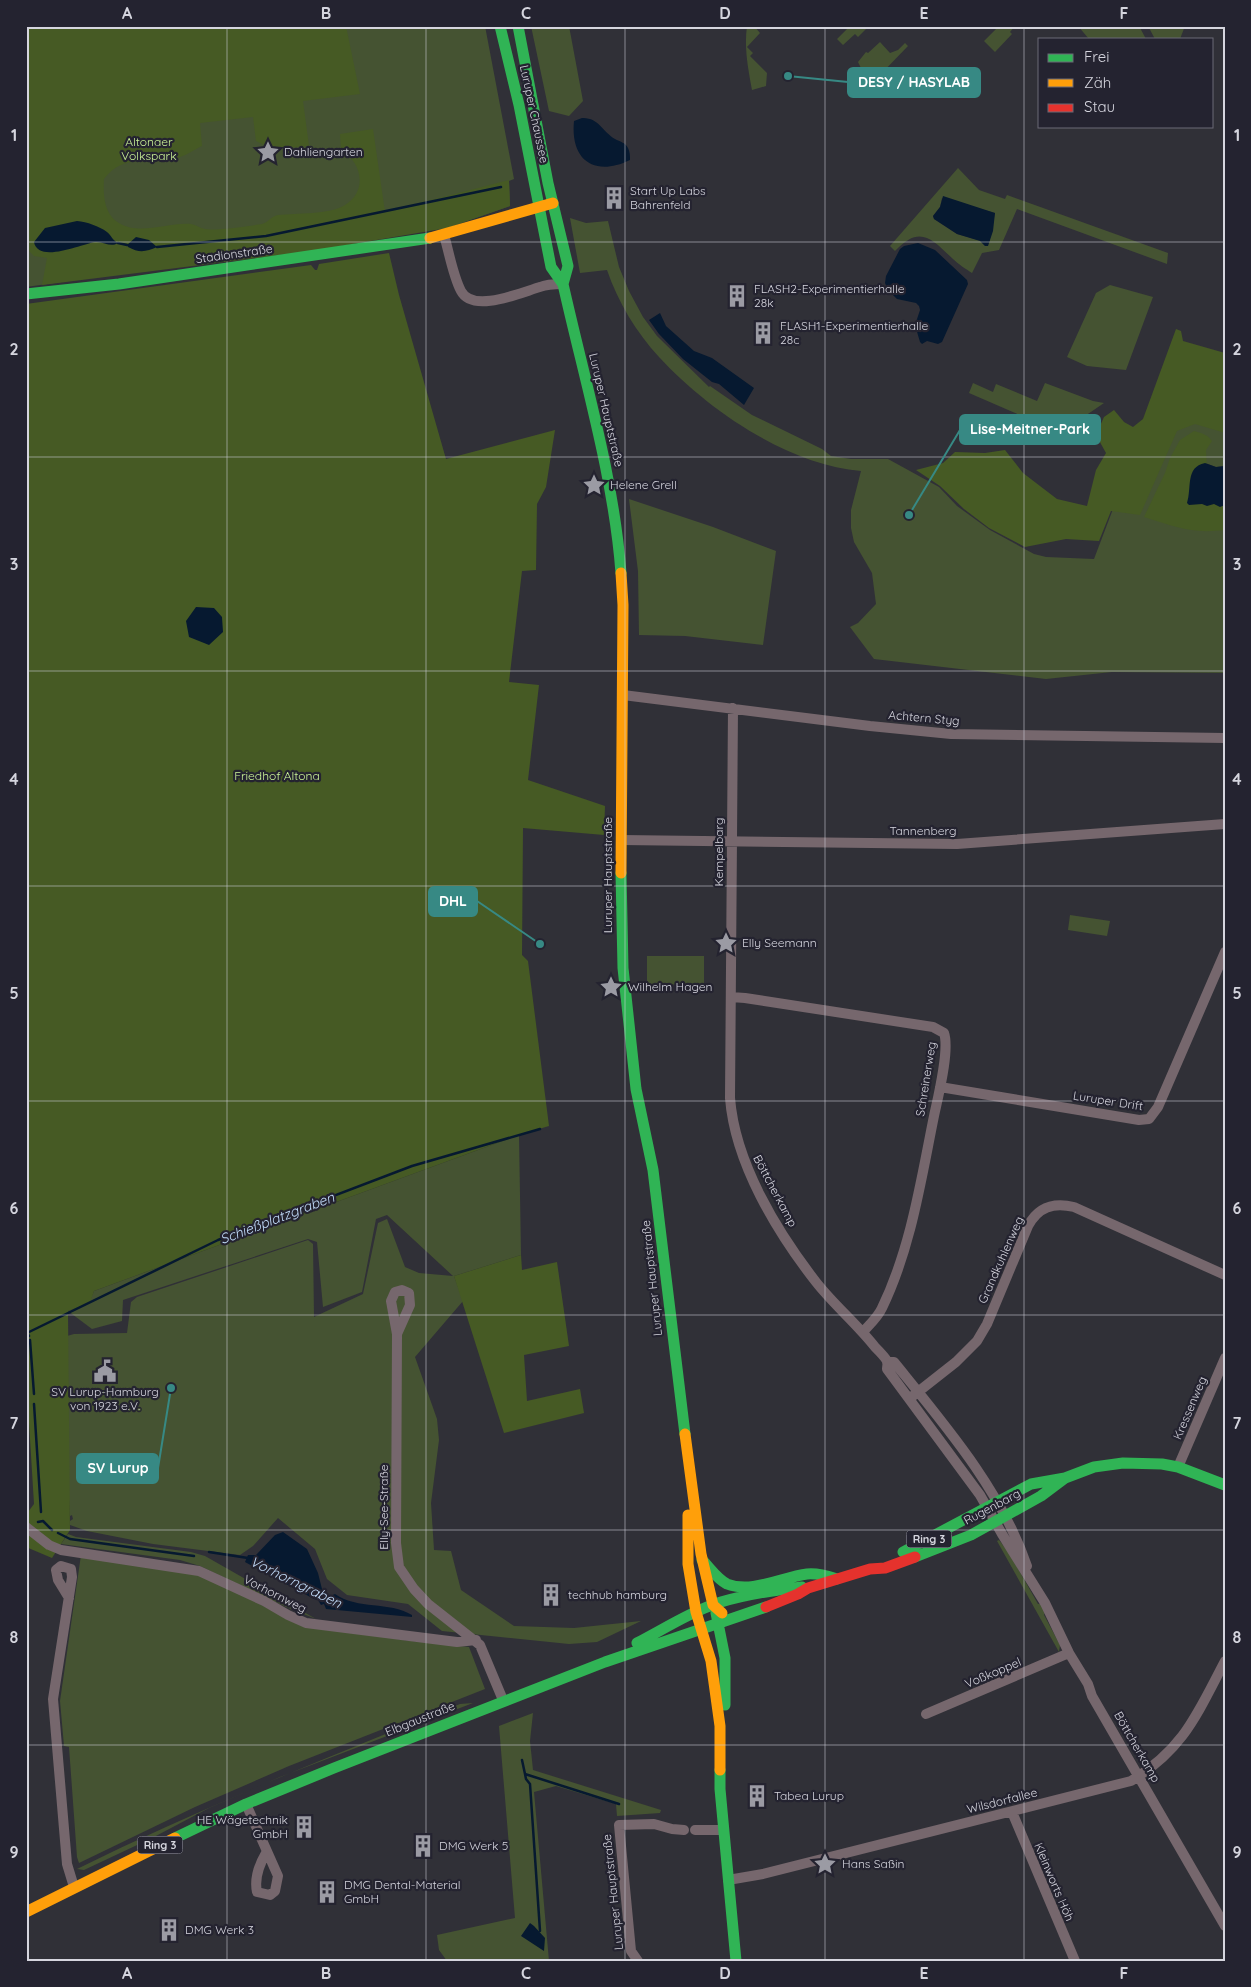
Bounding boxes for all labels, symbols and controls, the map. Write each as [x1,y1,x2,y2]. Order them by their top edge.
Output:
text: A [122,3,133,23]
text: B [321,3,331,23]
text: C [521,3,531,23]
text: D [719,3,731,23]
text: E [919,3,929,23]
text: F [1120,3,1129,23]
legend [1038,38,1214,128]
text: Frei [1084,47,1110,66]
street label: Luruper Chaussee [517,63,552,165]
callout: DESY / HASYLAB [848,68,980,97]
text: DESY / HASYLAB [858,73,970,91]
text: Zäh [1084,73,1111,92]
text: Stau [1084,97,1115,116]
text: 1 [11,125,17,145]
text: 1 [1234,125,1240,145]
park label: Altonaer Volkspark [121,134,177,163]
place icon: Dahliengarten [255,139,281,165]
place label: Dahliengarten [284,144,363,159]
place label: Start Up Labs Bahrenfeld [630,183,706,212]
building icon: Start Up Labs Bahrenfeld [601,185,627,211]
street label: Stadionstraße [194,241,274,266]
place label: FLASH2-Experimentierhalle 28k [754,281,905,310]
building icon: FLASH2-Experimentierhalle 28k [724,283,750,309]
place label: FLASH1-Experimentierhalle 28c [780,318,928,347]
building icon: FLASH1-Experimentierhalle 28c [750,320,776,346]
text: 2 [9,339,19,359]
text: 2 [1232,339,1242,359]
street label: Luruper Hauptstraße [586,352,627,468]
callout: Lise-Meitner-Park [960,415,1100,444]
text: Lise-Meitner-Park [970,420,1090,438]
place icon: Helene Grell [581,472,607,498]
place label: Helene Grell [610,477,677,492]
text: 3 [10,554,18,574]
text: 3 [1233,554,1241,574]
street label: Achtern Styg [888,707,960,728]
park label: Friedhof Altona [234,768,320,783]
text: 4 [9,769,19,789]
text: 4 [1232,769,1242,789]
street label: Luruper Hauptstraße [600,817,615,933]
street label: Kempelbarg [711,818,726,886]
street label: Tannenberg [890,823,956,838]
callout: DHL [429,887,477,916]
text: DHL [439,892,467,910]
place icon: Elly Seemann [713,930,739,956]
place label: Elly Seemann [742,935,817,950]
place icon: Wilhelm Hagen [598,974,624,1000]
place label: Wilhelm Hagen [628,979,712,994]
text: 5 [9,983,19,1003]
text: 5 [1232,983,1242,1003]
street label: Schreinerweg [912,1040,939,1117]
street label: Luruper Drift [1072,1088,1144,1113]
street label: Böttcherkamp [750,1152,801,1229]
water label: Schießplatzgraben [217,1188,338,1248]
text: 6 [10,1198,19,1218]
text: 6 [1233,1198,1242,1218]
street label: Grandkuhlenweg [975,1214,1026,1306]
street label: Luruper Hauptstraße [638,1219,665,1337]
public building icon: SV Lurup-Hamburg von 1923 e.V. [92,1358,118,1384]
street label: Kressenweg [1169,1374,1210,1442]
place label: SV Lurup-Hamburg von 1923 e.V. [51,1384,159,1413]
text: 7 [10,1413,19,1433]
text: 7 [1233,1413,1242,1433]
callout: SV Lurup [77,1454,158,1483]
text: SV Lurup [88,1459,149,1477]
street label: Elly-See-Straße [376,1464,391,1550]
street label: Rugenbarg [961,1485,1023,1528]
road number: Ring 3 [906,1530,952,1548]
water label: Vorhorngraben [247,1552,346,1612]
street label: Vorhornweg [241,1571,309,1616]
building icon: techhub hamburg [538,1582,564,1608]
place label: techhub hamburg [568,1587,667,1602]
text: 8 [10,1627,19,1647]
text: 8 [1233,1627,1242,1647]
street label: Voßkoppel [962,1654,1023,1691]
street label: Elbgaustraße [383,1698,457,1739]
street label: Böttcherkamp [1111,1709,1164,1785]
building icon: Tabea Lurup [744,1783,770,1809]
street label: Wilsdorfallee [965,1784,1039,1817]
place label: Tabea Lurup [774,1788,844,1803]
place label: HE Wägetechnik GmbH [197,1812,288,1841]
building icon: HE Wägetechnik GmbH [291,1814,317,1840]
building icon: DMG Werk 5 [410,1833,436,1859]
street label: Luruper Hauptstraße [599,1833,626,1951]
road number: Ring 3 [138,1836,182,1854]
place label: DMG Werk 5 [439,1838,508,1853]
street label: Kleinworts Höh [1031,1840,1078,1923]
text: 9 [9,1842,19,1862]
text: 9 [1232,1842,1242,1862]
place icon: Hans Saßin [812,1851,838,1877]
place label: Hans Saßin [842,1856,905,1871]
place label: DMG Dental-Material GmbH [344,1877,461,1906]
building icon: DMG Dental-Material GmbH [314,1879,340,1905]
building icon: DMG Werk 3 [156,1917,182,1943]
place label: DMG Werk 3 [185,1922,254,1937]
text: A [122,1963,133,1983]
text: B [321,1963,331,1983]
text: C [521,1963,531,1983]
text: D [719,1963,731,1983]
text: E [919,1963,929,1983]
text: F [1120,1963,1129,1983]

